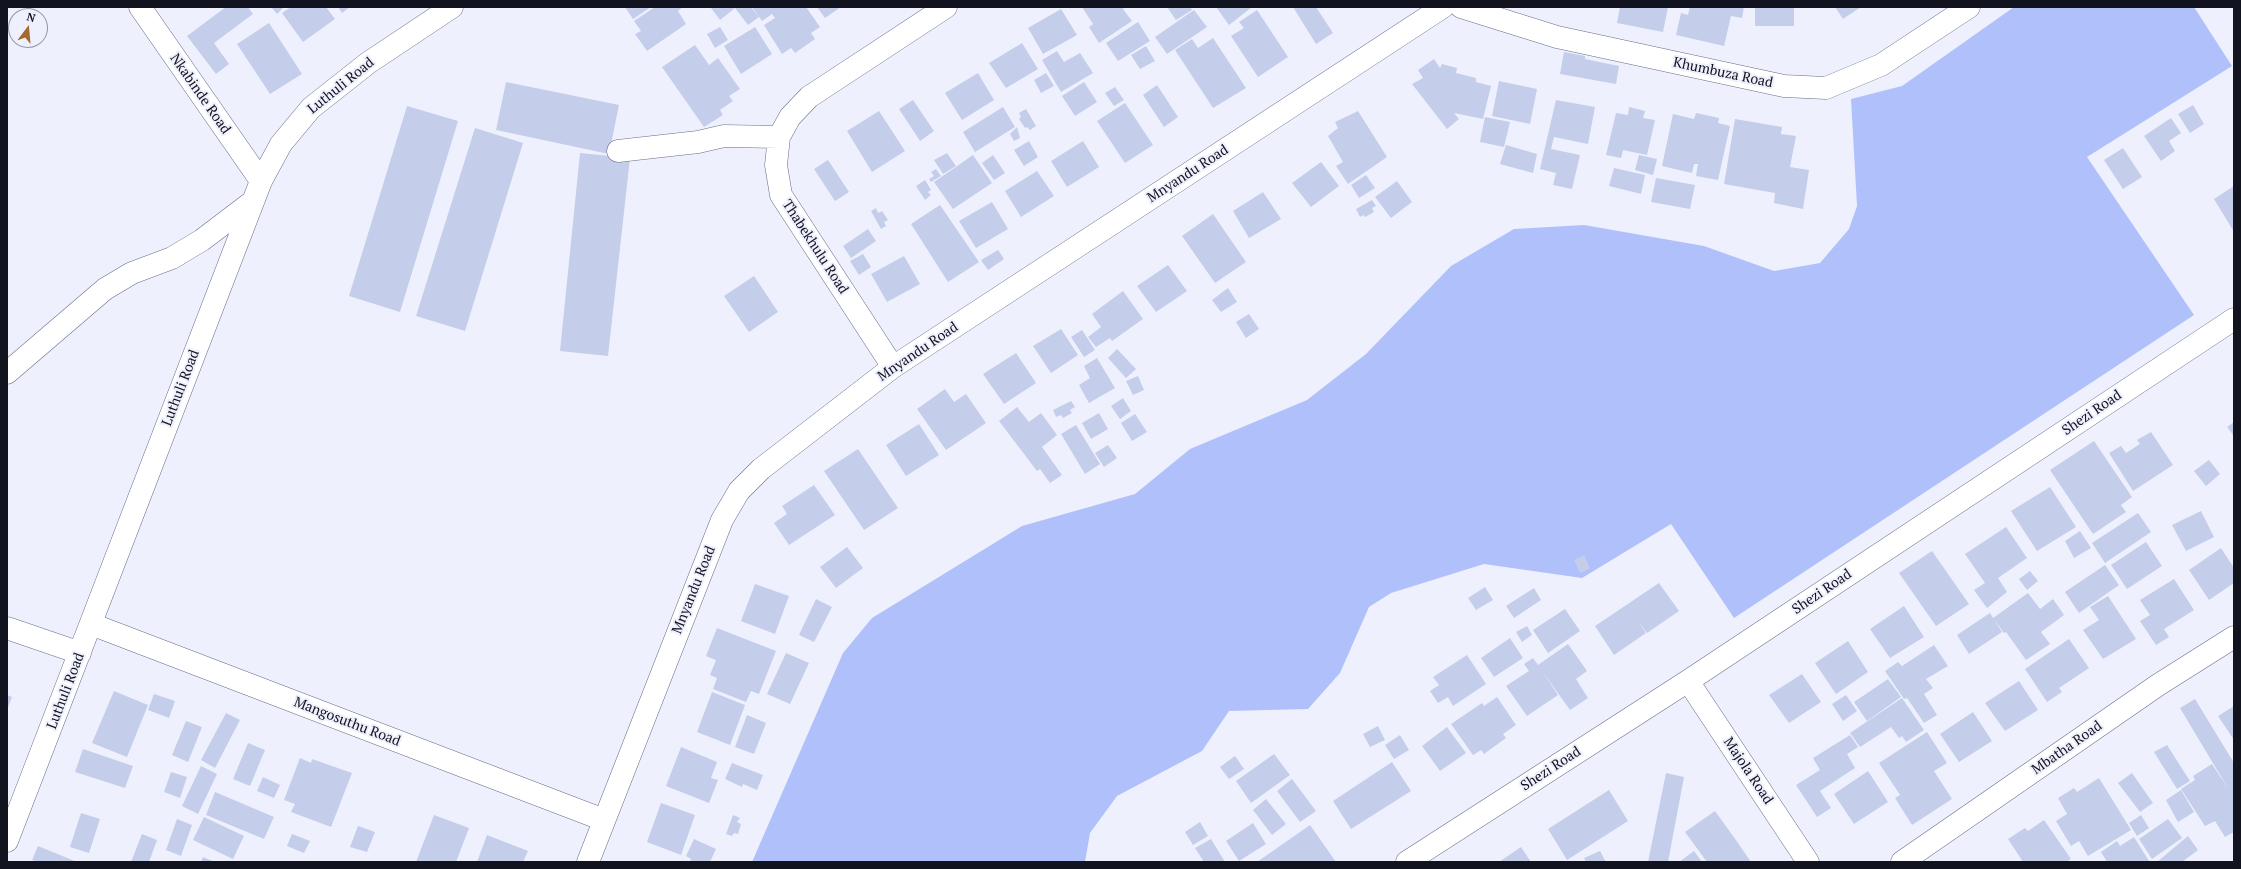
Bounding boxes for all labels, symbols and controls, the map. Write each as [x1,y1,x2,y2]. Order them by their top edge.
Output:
north arrow [8,8,48,48]
text: N [25,10,37,25]
street label: Nkabinde Road [166,51,234,137]
street label: Luthuli Road [305,54,377,118]
street label: Khumbuza Road [1672,54,1774,92]
street label: Mnyandu Road [1144,142,1232,206]
street label: Thabekhulu Road [778,197,852,297]
street label: Mnyandu Road [875,319,961,385]
street label: Luthuli Road [159,348,203,428]
street label: Shezi Road [2059,387,2125,439]
street label: Mnyandu Road [669,544,719,636]
street label: Shezi Road [1789,566,1855,618]
street label: Luthuli Road [44,651,88,731]
street label: Mangosuthu Road [291,694,403,750]
street label: Mbatha Road [2029,718,2105,778]
street label: Majola Road [1720,734,1776,808]
street label: Shezi Road [1518,743,1584,795]

